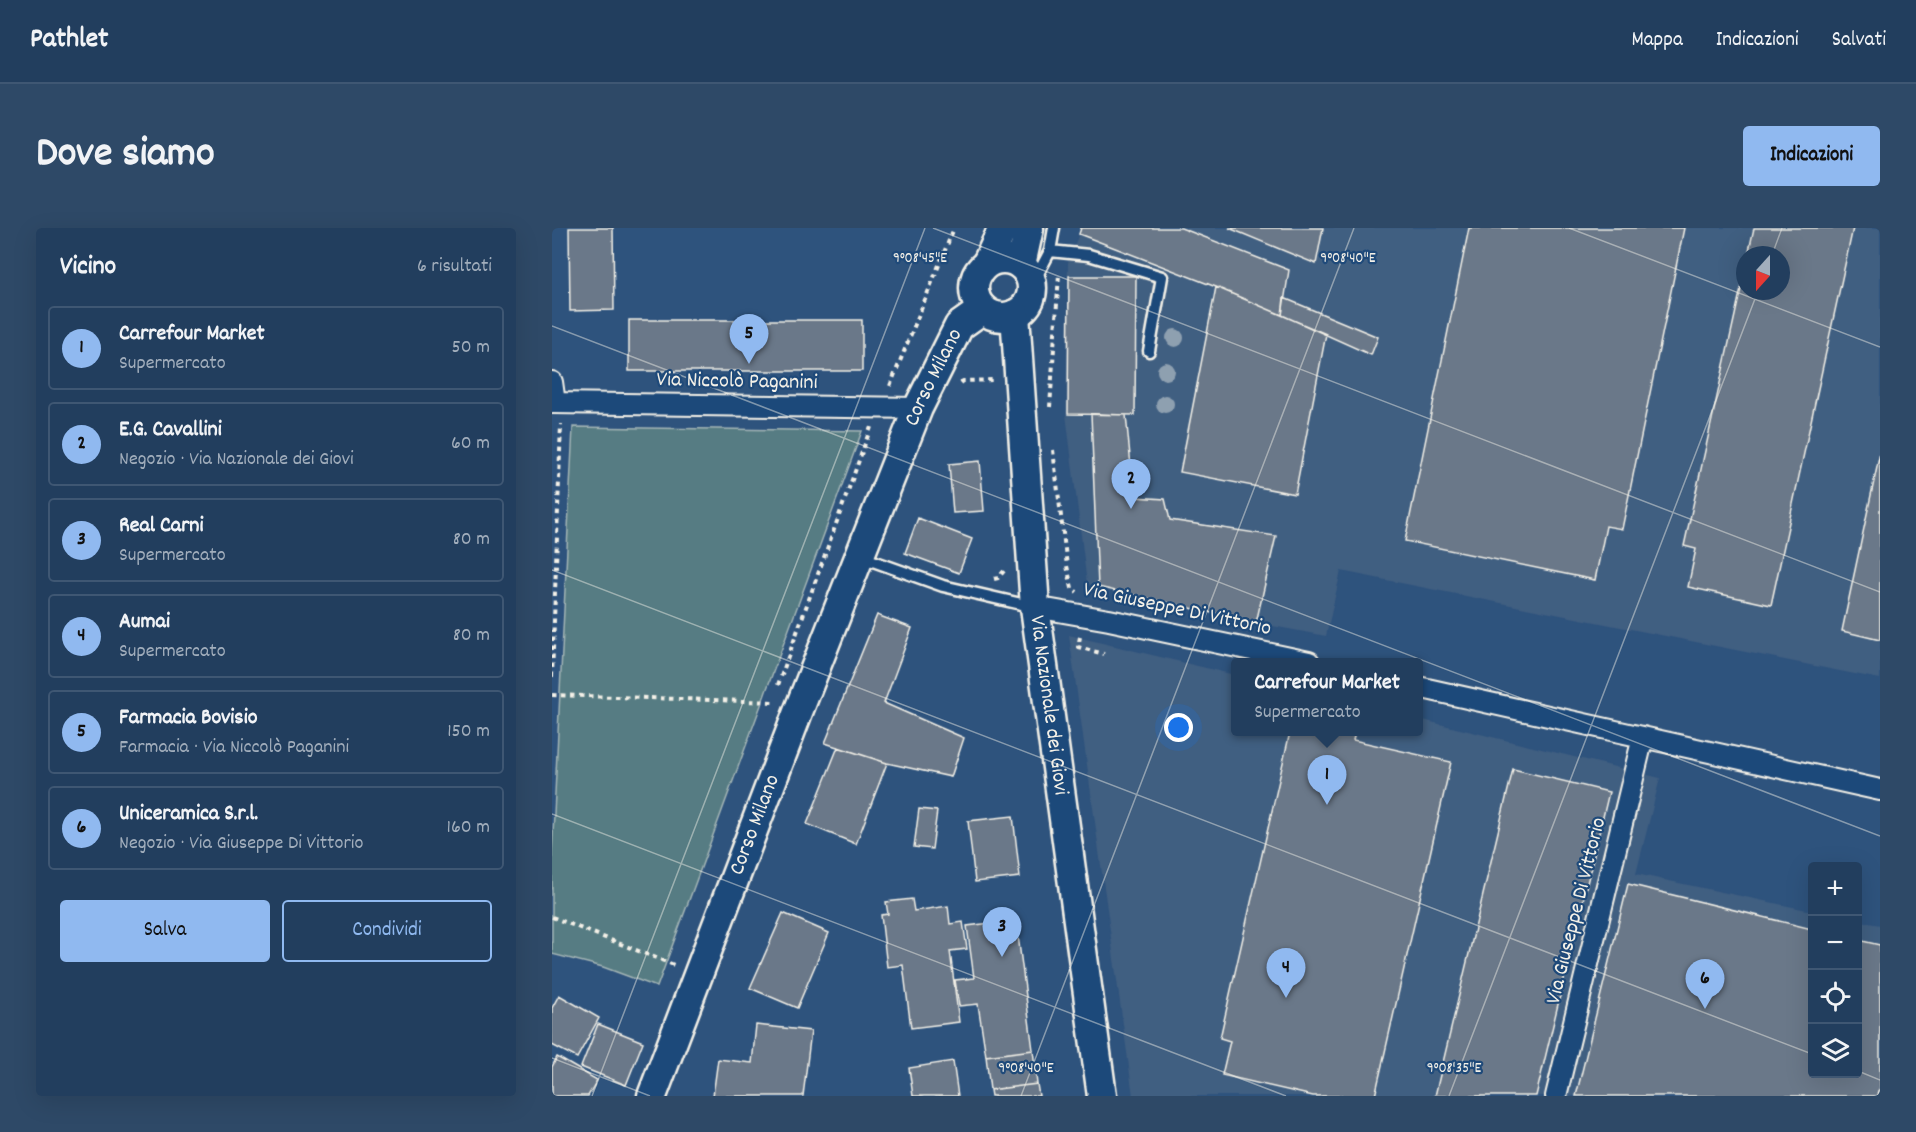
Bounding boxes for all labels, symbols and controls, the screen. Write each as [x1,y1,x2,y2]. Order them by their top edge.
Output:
text: Pathlet [30,21,108,61]
text: Mappa [1631,26,1683,56]
text: Indicazioni [1716,26,1799,56]
text: Salvati [1832,26,1886,56]
text: Dove siamo [36,126,215,186]
button: Indicazioni [1743,126,1880,186]
north arrow [1736,246,1790,300]
text: 9°08'45"E [893,248,947,270]
text: 9°08'40"E [1320,248,1376,270]
text: Vicino [60,249,116,286]
text: 6 risultati [417,253,492,281]
pin: 5 [730,314,768,364]
text: Carrefour Market [119,319,265,350]
street label: Corso Milano [897,323,971,431]
text: 1 [79,334,84,362]
text: 50 m [452,334,490,362]
text: Supermercato [119,350,226,378]
street label: Via Niccolò Paganini [656,365,818,399]
text: E.G. Cavallini [119,415,222,446]
text: 2 [77,430,86,458]
text: 60 m [451,430,490,458]
text: Negozio · Via Nazionale dei Giovi [119,446,354,474]
pin: 2 [1112,460,1150,509]
text: Real Carni [119,511,204,542]
text: 3 [77,526,86,554]
text: 80 m [453,526,490,554]
text: Supermercato [119,542,226,570]
street label: Via Giuseppe Di Vittorio [1080,575,1274,645]
text: Aumai [119,607,170,638]
street label: Via Nazionale dei Giovi [1021,614,1076,797]
text: 4 [77,622,86,650]
text: 80 m [453,622,490,650]
text: Supermercato [119,638,226,666]
popup [1231,658,1423,736]
text: Carrefour Market [1254,668,1400,699]
text: Supermercato [1254,699,1361,727]
text: Farmacia Bovisio [119,703,257,734]
your location [1164,713,1193,742]
text: 5 [77,718,86,746]
text: 150 m [447,718,490,746]
text: Farmacia · Via Niccolò Paganini [119,734,349,762]
pin: 1 [1308,756,1346,805]
street label: Corso Milano [722,770,788,880]
text: Uniceramica S.r.l. [119,799,258,830]
text: 6 [77,814,86,842]
text: 160 m [447,814,490,842]
street label: Via Giuseppe Di Vittorio [1539,814,1615,1008]
text: Negozio · Via Giuseppe Di Vittorio [119,830,363,858]
map controls [1808,862,1862,1078]
button: + [1808,862,1862,916]
button: Salva [60,900,270,962]
button: Condividi [282,900,492,962]
pin: 3 [982,908,1022,957]
button: − [1808,916,1862,970]
pin: 4 [1266,948,1306,998]
pin: 6 [1686,960,1724,1009]
button: locate [1808,970,1862,1024]
button: layers [1808,1024,1862,1078]
text: 9°08'40"E [998,1058,1054,1080]
text: 9°08'35"E [1427,1058,1481,1080]

